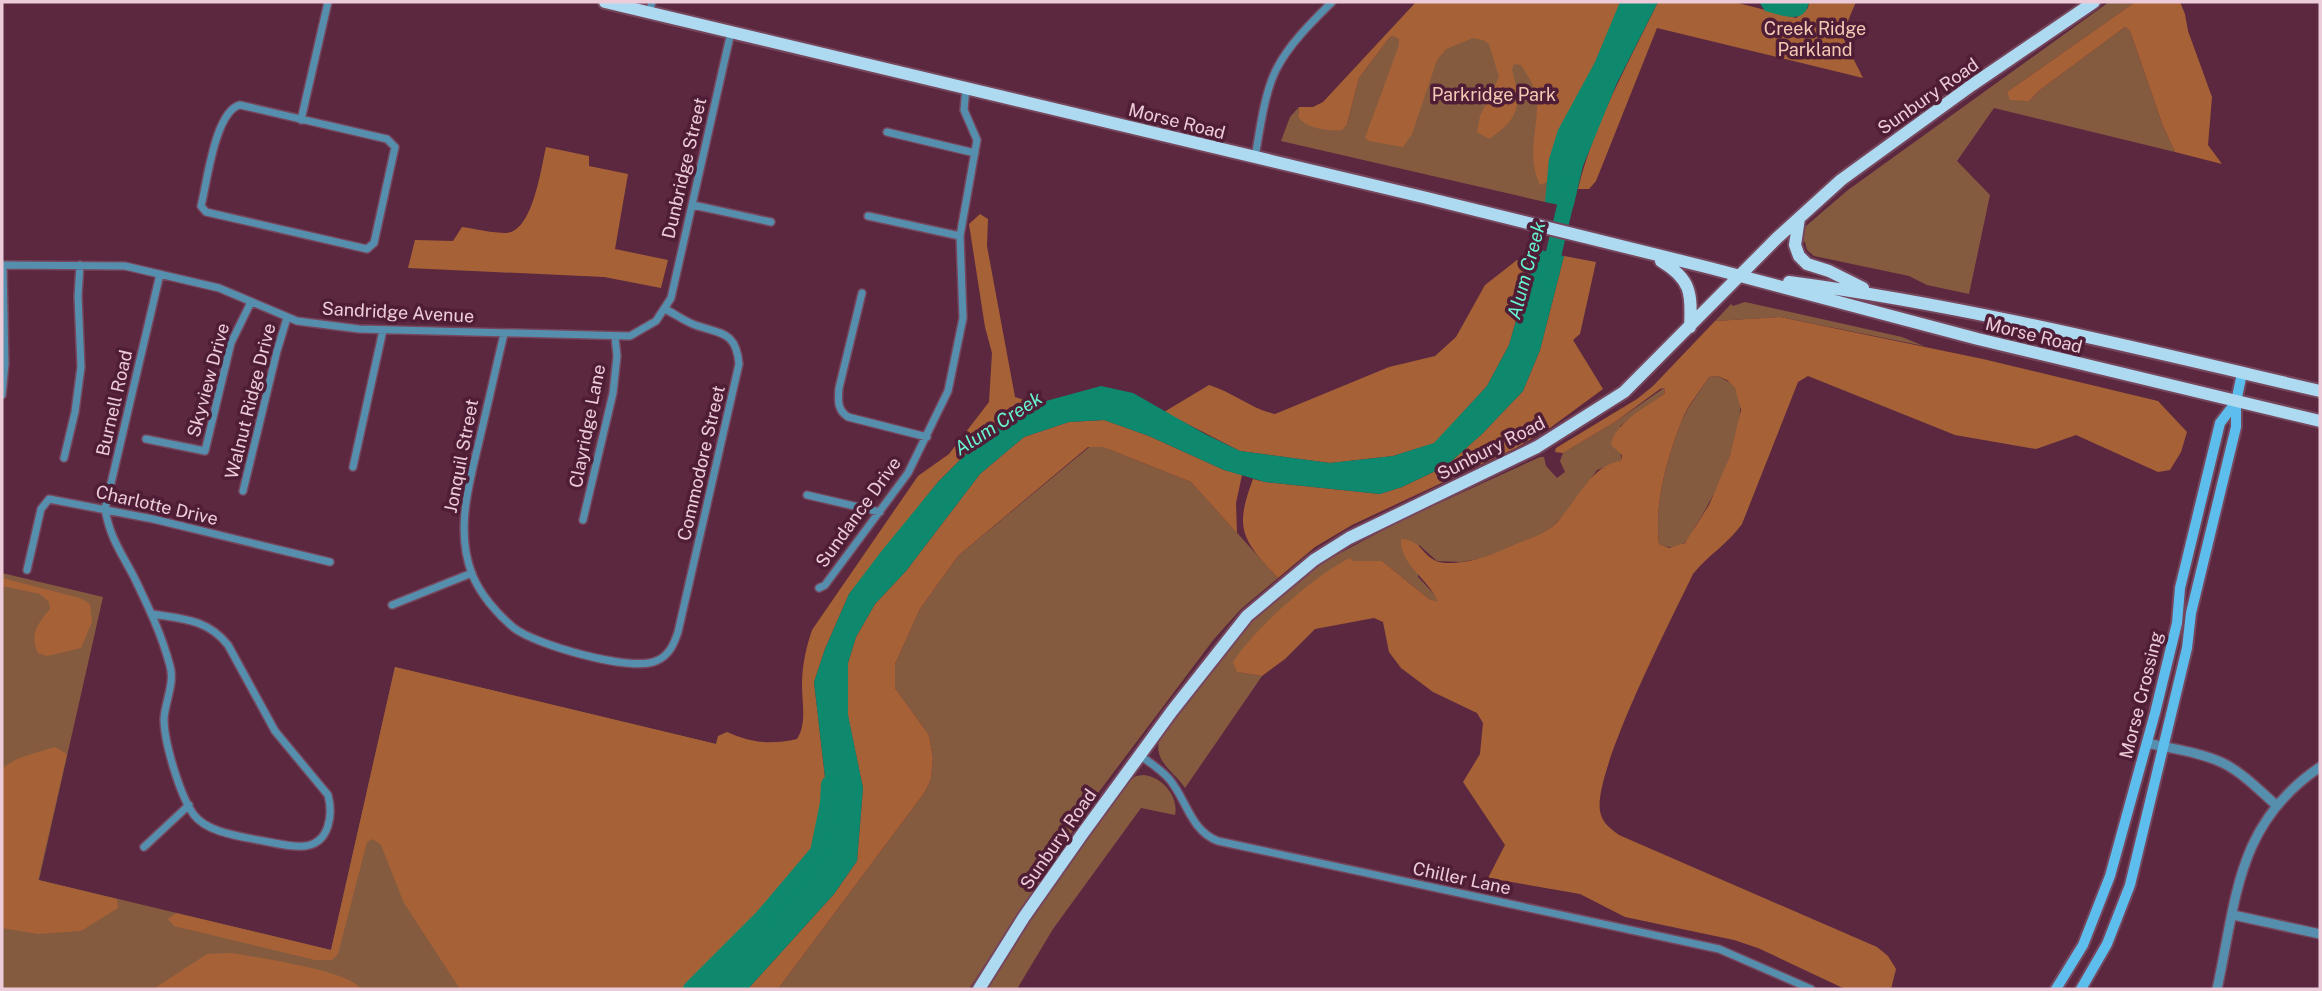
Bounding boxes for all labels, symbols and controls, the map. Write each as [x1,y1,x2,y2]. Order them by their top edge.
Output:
park label: Creek Ridge Parkland [1764,18,1866,60]
street label: Sunbury Road [1874,54,1982,138]
park label: Parkridge Park [1432,84,1556,105]
street label: Dunbridge Street [658,95,710,241]
street label: Morse Road [1126,99,1228,143]
water label: Alum Creek [1502,218,1550,321]
street label: Sandridge Avenue [321,298,475,326]
street label: Morse Road [1983,313,2085,357]
street label: Skyview Drive [183,321,233,439]
street label: Walnut Ridge Drive [221,321,279,481]
street label: Burnell Road [92,348,136,458]
street label: Clayridge Lane [565,363,609,489]
street label: Commodore Street [673,383,729,543]
water label: Alum Creek [950,386,1047,459]
street label: Jonquil Street [440,397,482,515]
street label: Sunbury Road [1434,412,1548,484]
street label: Sundance Drive [811,453,905,571]
street label: Charlotte Drive [94,481,220,529]
street label: Morse Crossing [2115,629,2167,761]
street label: Sunbury Road [1016,785,1100,893]
street label: Chiller Lane [1411,857,1513,899]

